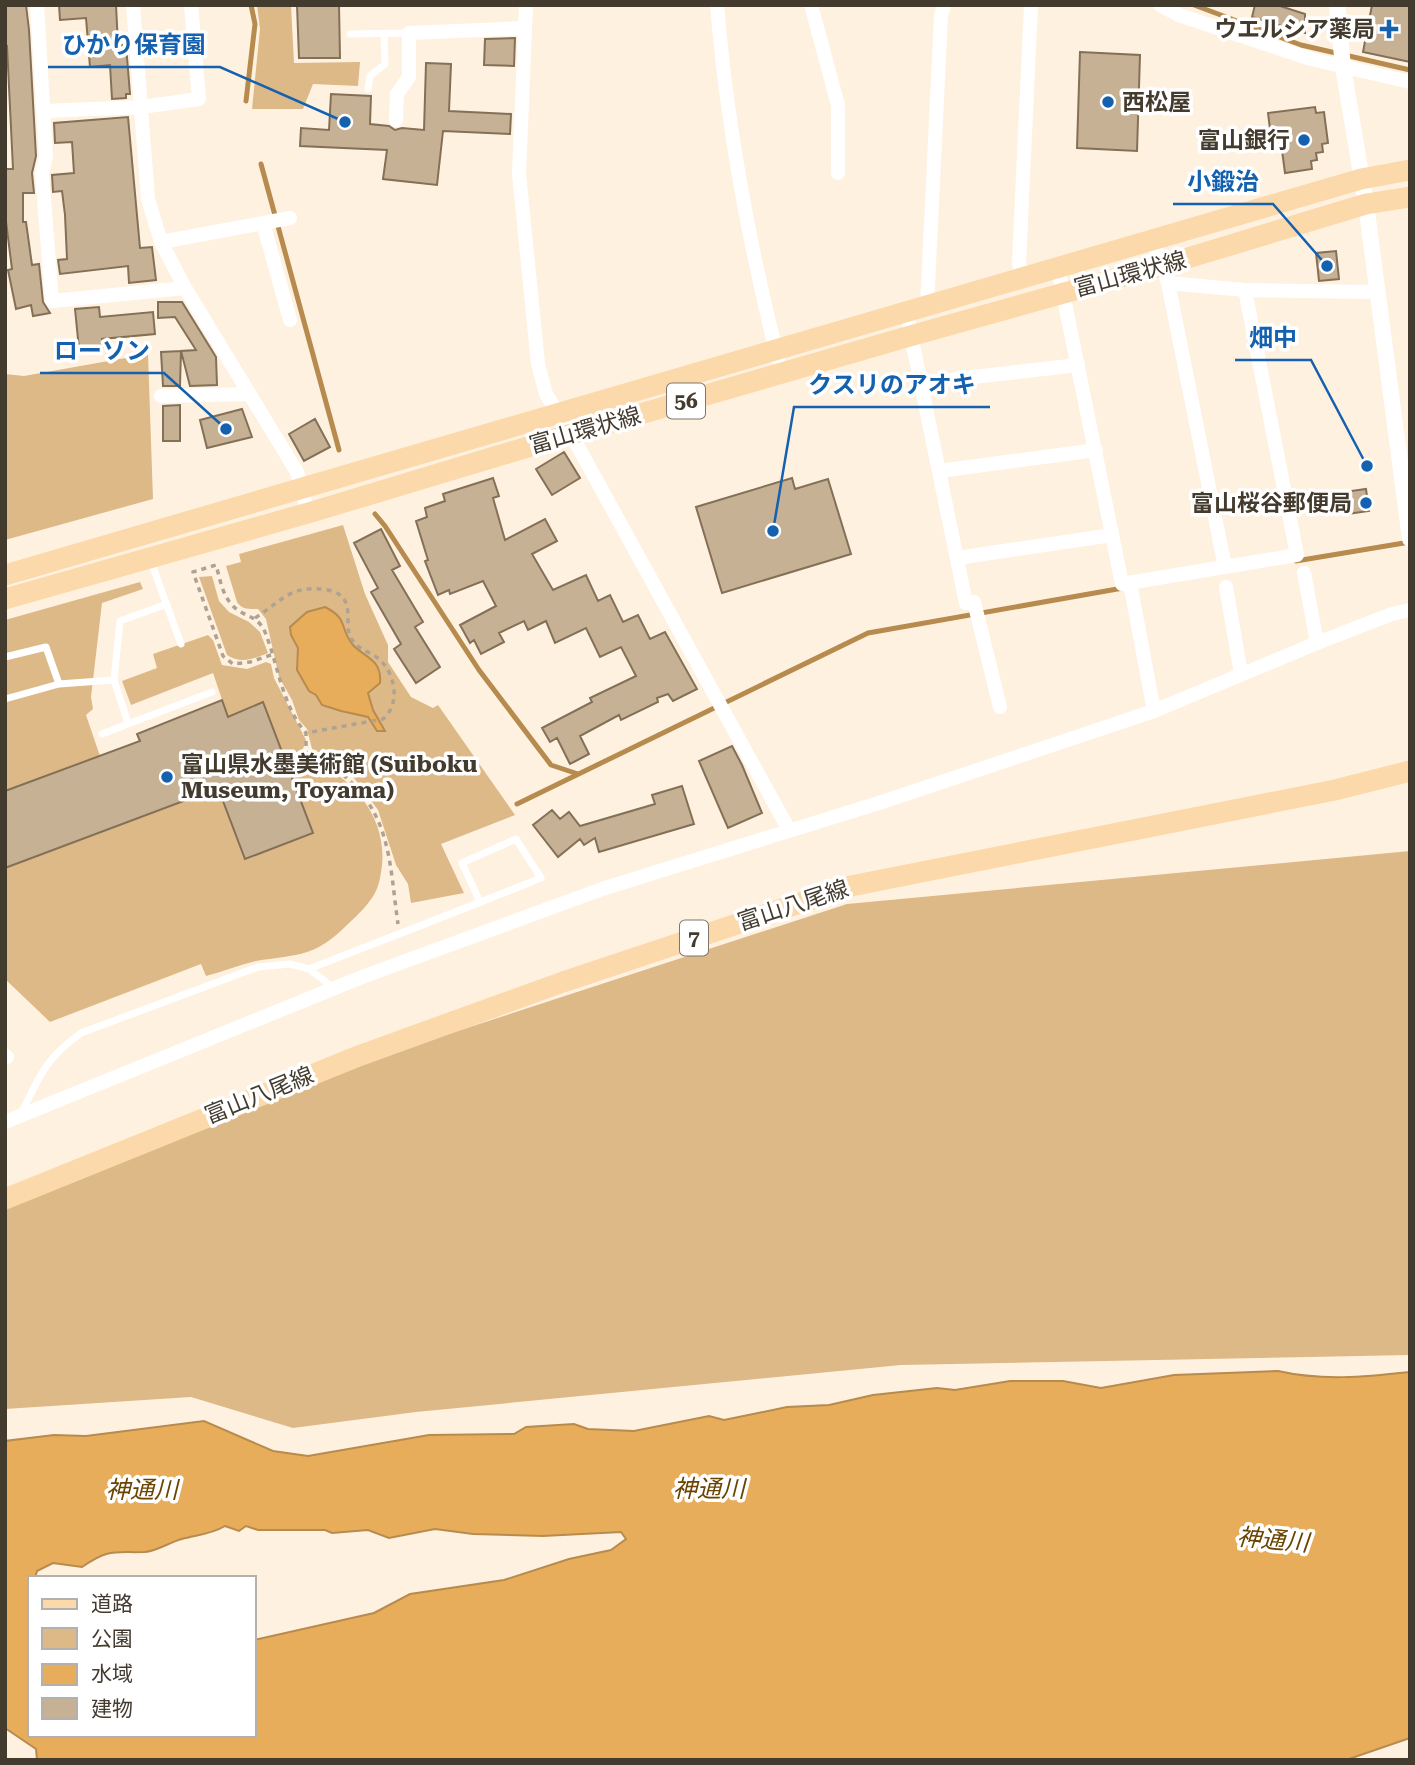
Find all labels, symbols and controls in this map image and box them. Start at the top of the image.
place label: ウエルシア薬局 [1214,16,1375,43]
marker: ウエルシア薬局 [1381,21,1397,37]
callout: ひかり保育園 [48,22,220,67]
text: ひかり保育園 [62,31,206,59]
place label: 西松屋 [1122,89,1191,116]
marker: 西松屋 [1100,94,1116,110]
place label: 富山銀行 [1198,127,1290,154]
marker: 富山銀行 [1296,132,1312,148]
callout: 小鍛治 [1173,159,1273,204]
text: 小鍛治 [1187,168,1259,196]
street label: 富山環状線 [1071,247,1189,302]
callout: 畑中 [1235,315,1311,360]
text: 畑中 [1249,324,1297,352]
callout: ローソン [40,328,164,373]
text: ローソン [54,337,150,365]
callout: クスリのアオキ [794,362,990,407]
text: クスリのアオキ [808,371,976,399]
road number: 56 [667,384,705,418]
street label: 富山環状線 [526,402,644,459]
place label: 富山桜谷郵便局 [1191,490,1352,517]
marker: 富山桜谷郵便局 [1358,495,1374,511]
place label: 富山県水墨美術館 (Suiboku Museum, Toyama) [181,751,477,804]
marker: 富山県水墨美術館 (Suiboku Museum, Toyama) [159,769,175,785]
street label: 富山八尾線 [734,875,852,936]
road number: 7 [680,920,708,956]
street label: 富山八尾線 [201,1061,318,1130]
water label: 神通川 [673,1475,748,1503]
water label: 神通川 [106,1476,181,1504]
water label: 神通川 [1236,1523,1313,1557]
legend [28,1576,256,1737]
text: 道路 [91,1592,133,1616]
text: 公園 [91,1627,133,1651]
text: 水域 [91,1662,133,1686]
text: 建物 [91,1697,133,1721]

